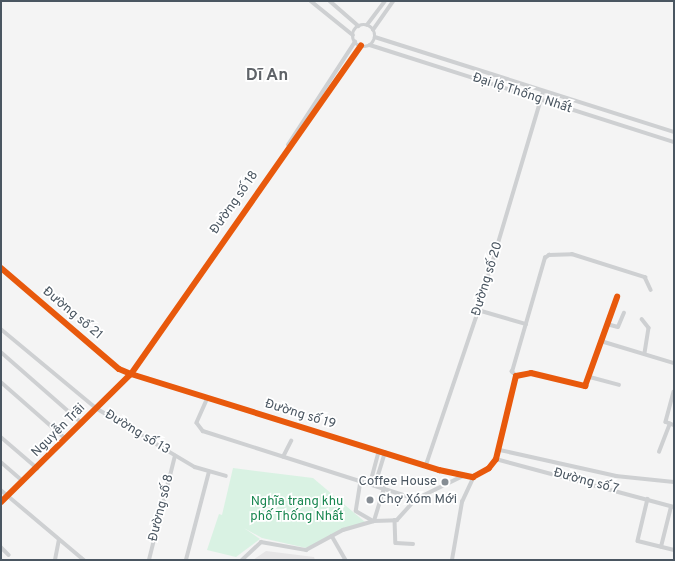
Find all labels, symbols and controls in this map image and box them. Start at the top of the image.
district label: Dĩ An [245,67,289,87]
street label: Đại lộ Thống Nhất [470,70,574,118]
street label: Đường số 18 [208,168,262,238]
street label: Đường số 20 [469,240,507,318]
street label: Đường số 21 [39,284,105,344]
street label: Đường số 19 [263,397,337,433]
street label: Nguyễn Trãi [29,401,89,461]
street label: Đường số 13 [102,407,172,459]
street label: Đường số 7 [551,466,621,498]
street label: Đường số 8 [146,473,178,543]
place label: Coffee House [359,474,437,490]
marker: Coffee House [440,477,450,487]
place label: Chợ Xóm Mới [378,492,457,508]
park label: Nghĩa trang khu phố Thống Nhất [250,495,344,526]
marker: Chợ Xóm Mới [365,495,375,505]

